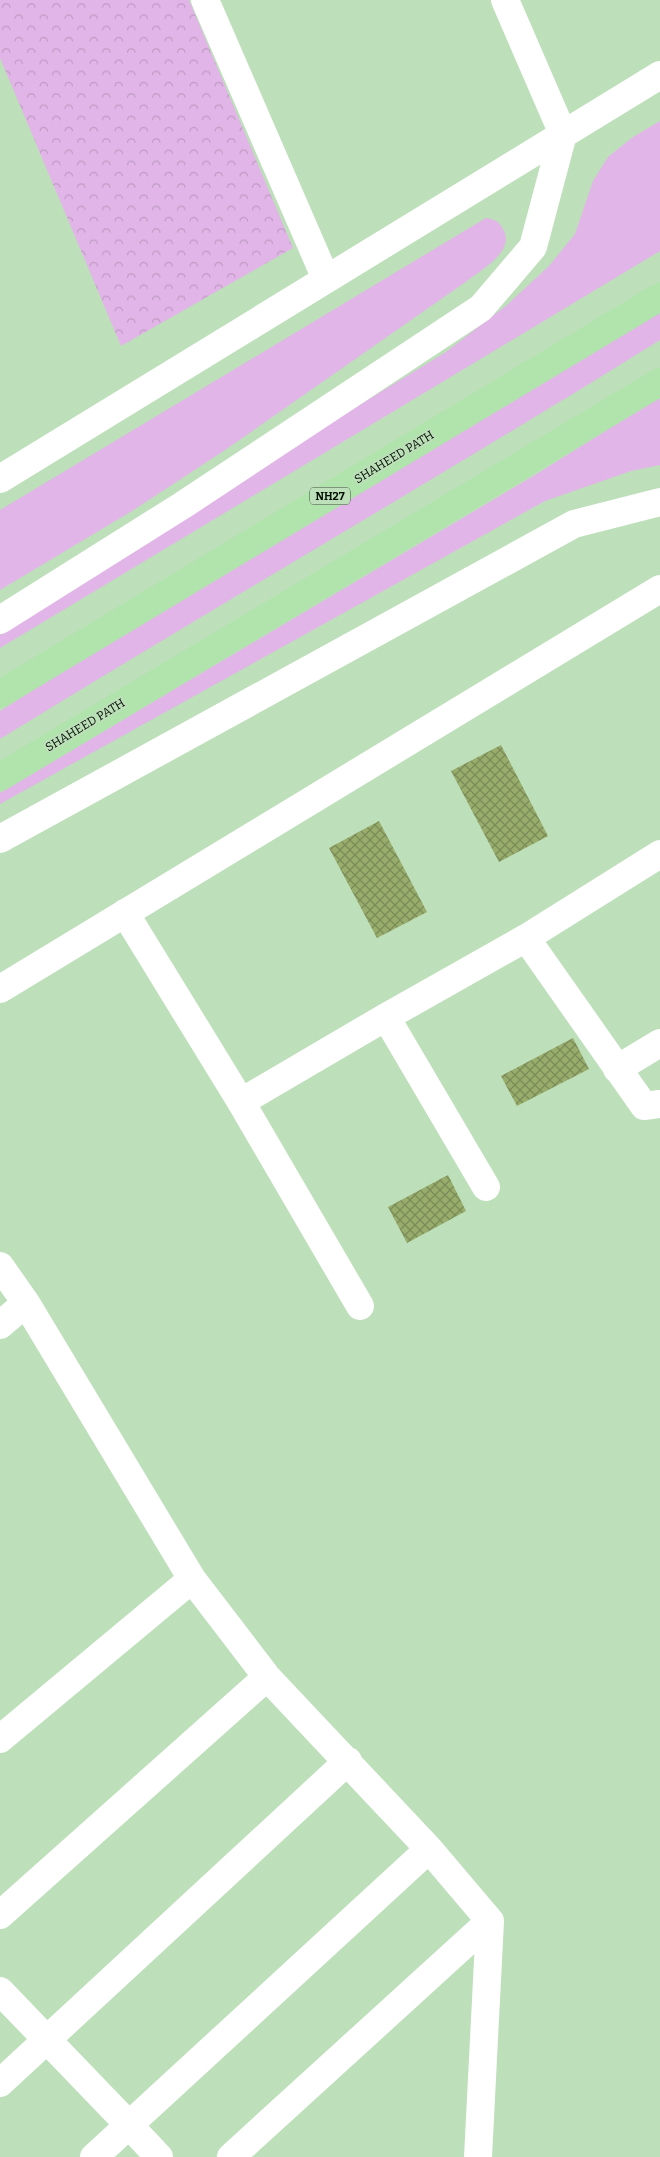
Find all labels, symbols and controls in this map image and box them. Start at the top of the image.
street label: SHAHEED PATH [352,428,436,486]
road number: NH27 [310,488,350,504]
street label: SHAHEED PATH [43,696,127,754]

